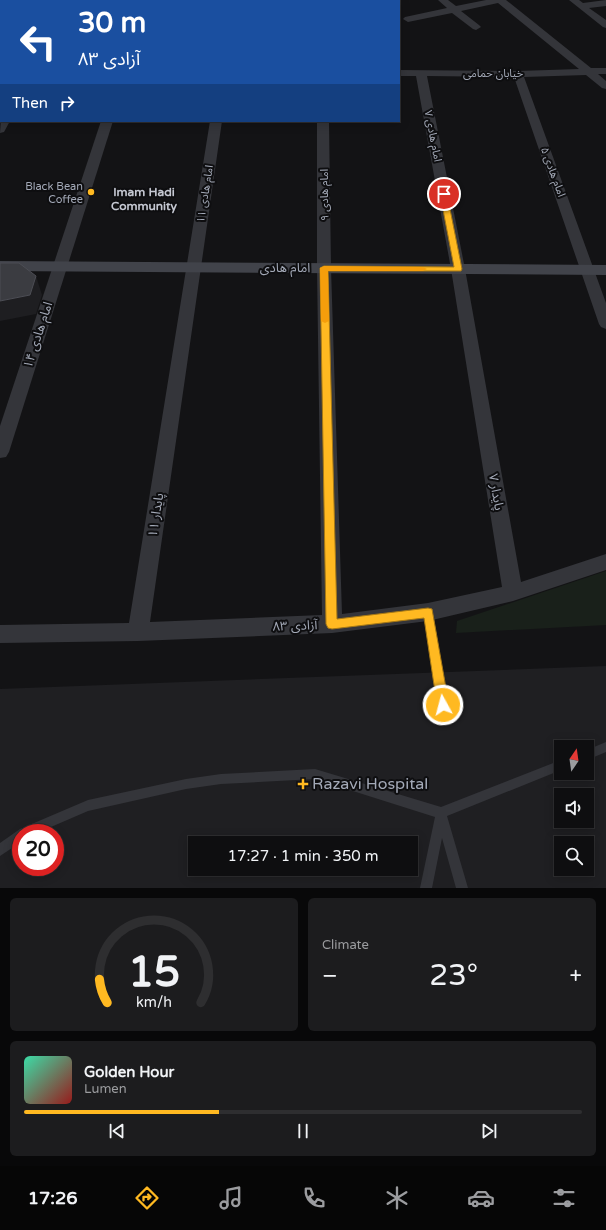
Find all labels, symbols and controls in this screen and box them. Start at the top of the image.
text: 30 m [78,6,146,40]
icon: left [12,16,64,68]
text: آزادی ۸۳ [78,48,140,70]
street label: خیابان حمامی [463,67,524,80]
icon: right [56,92,78,114]
text: Then [12,94,48,112]
street label: امام هادی ۷ [421,109,444,163]
street label: امام هادی ۵ [537,145,568,199]
street label: امام هادی ۱۱ [194,164,217,224]
street label: امام هادی ۹ [318,169,332,221]
pin [427,177,461,211]
place label: Black Bean Coffee [25,180,83,206]
icon: arrive [433,183,455,205]
district label: Imam Hadi Community [111,185,178,214]
marker: Black Bean Coffee [86,187,96,197]
street label: امام هادی [260,260,310,277]
street label: امام هادی ۱۴ [20,300,57,371]
street label: پایدار ۷ [484,472,507,512]
street label: پایدار ۱۱ [145,492,168,538]
street label: آزادی ۸۳ [272,617,319,635]
position arrow [422,684,464,726]
north arrow [554,740,594,780]
map controls [554,740,594,876]
place label: Razavi Hospital [312,774,428,794]
marker: Razavi Hospital [297,778,309,790]
button: sound [554,788,594,828]
speed limit sign: 20 [12,824,64,876]
button: search [554,836,594,876]
text: 17:27 · 1 min · 350 m [228,847,378,865]
text: Climate [322,937,369,953]
text: 15 [128,947,180,997]
text: 23° [429,957,478,994]
text: − [322,963,338,989]
text: + [570,963,582,989]
text: km/h [136,993,172,1010]
text: Golden Hour [84,1063,174,1081]
text: Lumen [84,1081,127,1097]
icon: previous [106,1120,128,1142]
icon: pause [292,1120,314,1142]
icon: next [478,1120,500,1142]
icon: directions [133,1184,161,1212]
icon: music [217,1184,245,1212]
icon: phone [300,1184,328,1212]
icon: climate [383,1184,411,1212]
icon: car [467,1184,495,1212]
icon: filters [550,1184,578,1212]
text: 17:26 [28,1187,78,1209]

